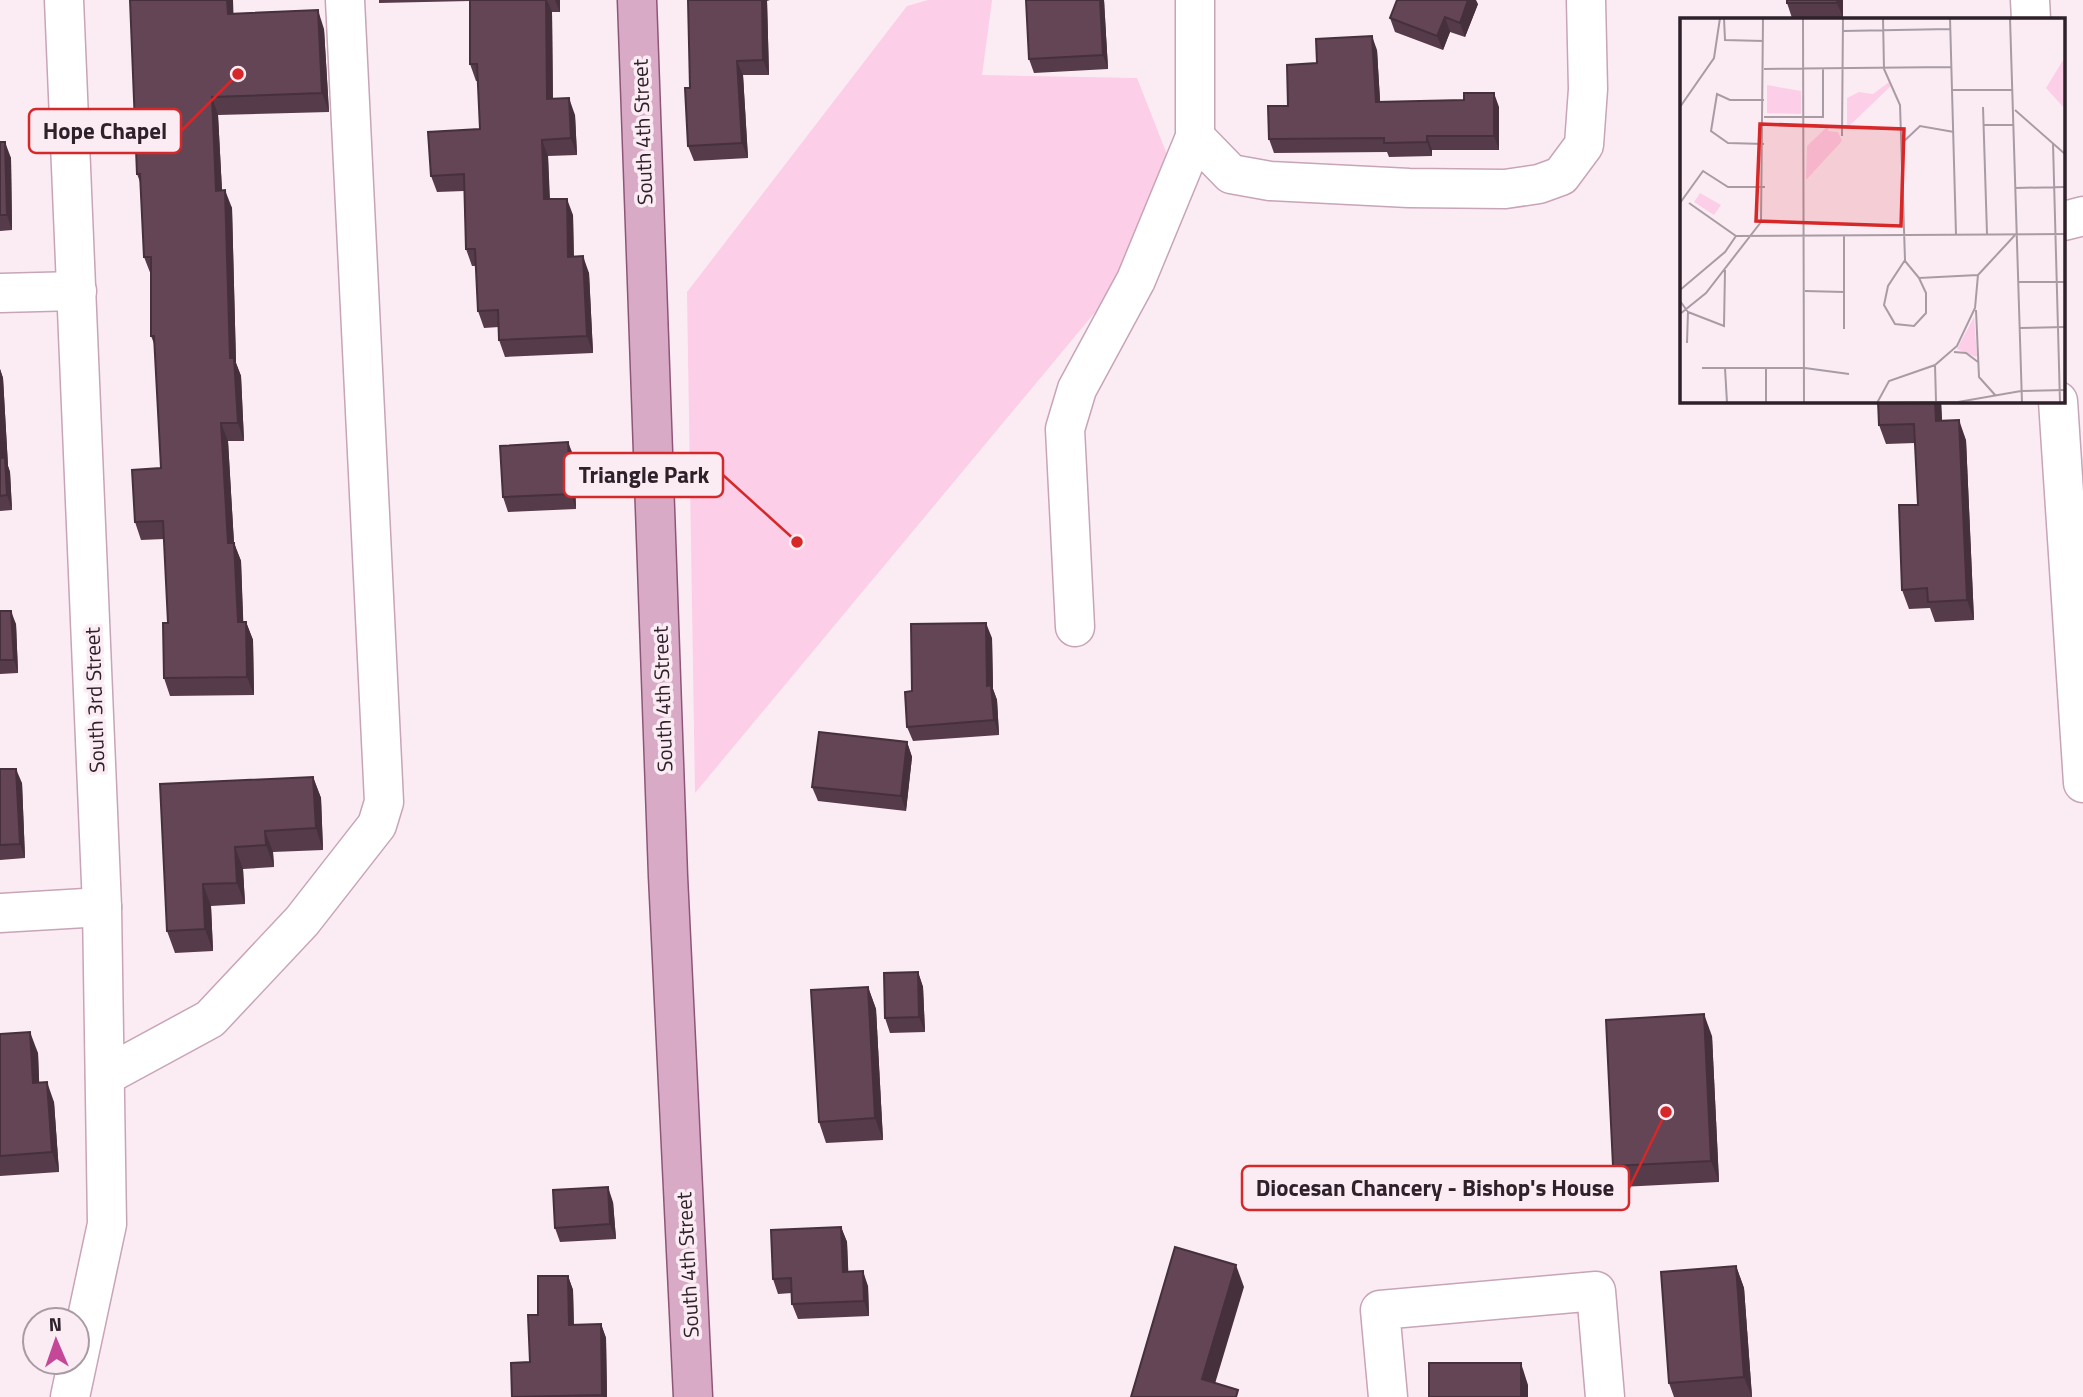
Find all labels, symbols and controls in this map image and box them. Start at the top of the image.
inset map [1680,18,2066,402]
street label: South 4th Street [623,58,661,206]
callout: Hope Chapel [29,109,181,153]
text: Hope Chapel [43,113,167,148]
callout: Triangle Park [564,453,723,497]
text: Triangle Park [579,457,710,492]
street label: South 4th Street [643,625,681,773]
street label: South 3rd Street [75,626,113,773]
callout: Diocesan Chancery - Bishop's House [1242,1166,1629,1210]
text: Diocesan Chancery - Bishop's House [1256,1170,1614,1205]
street label: South 4th Street [667,1191,707,1339]
north arrow [21,1306,91,1376]
text: N [48,1309,62,1338]

